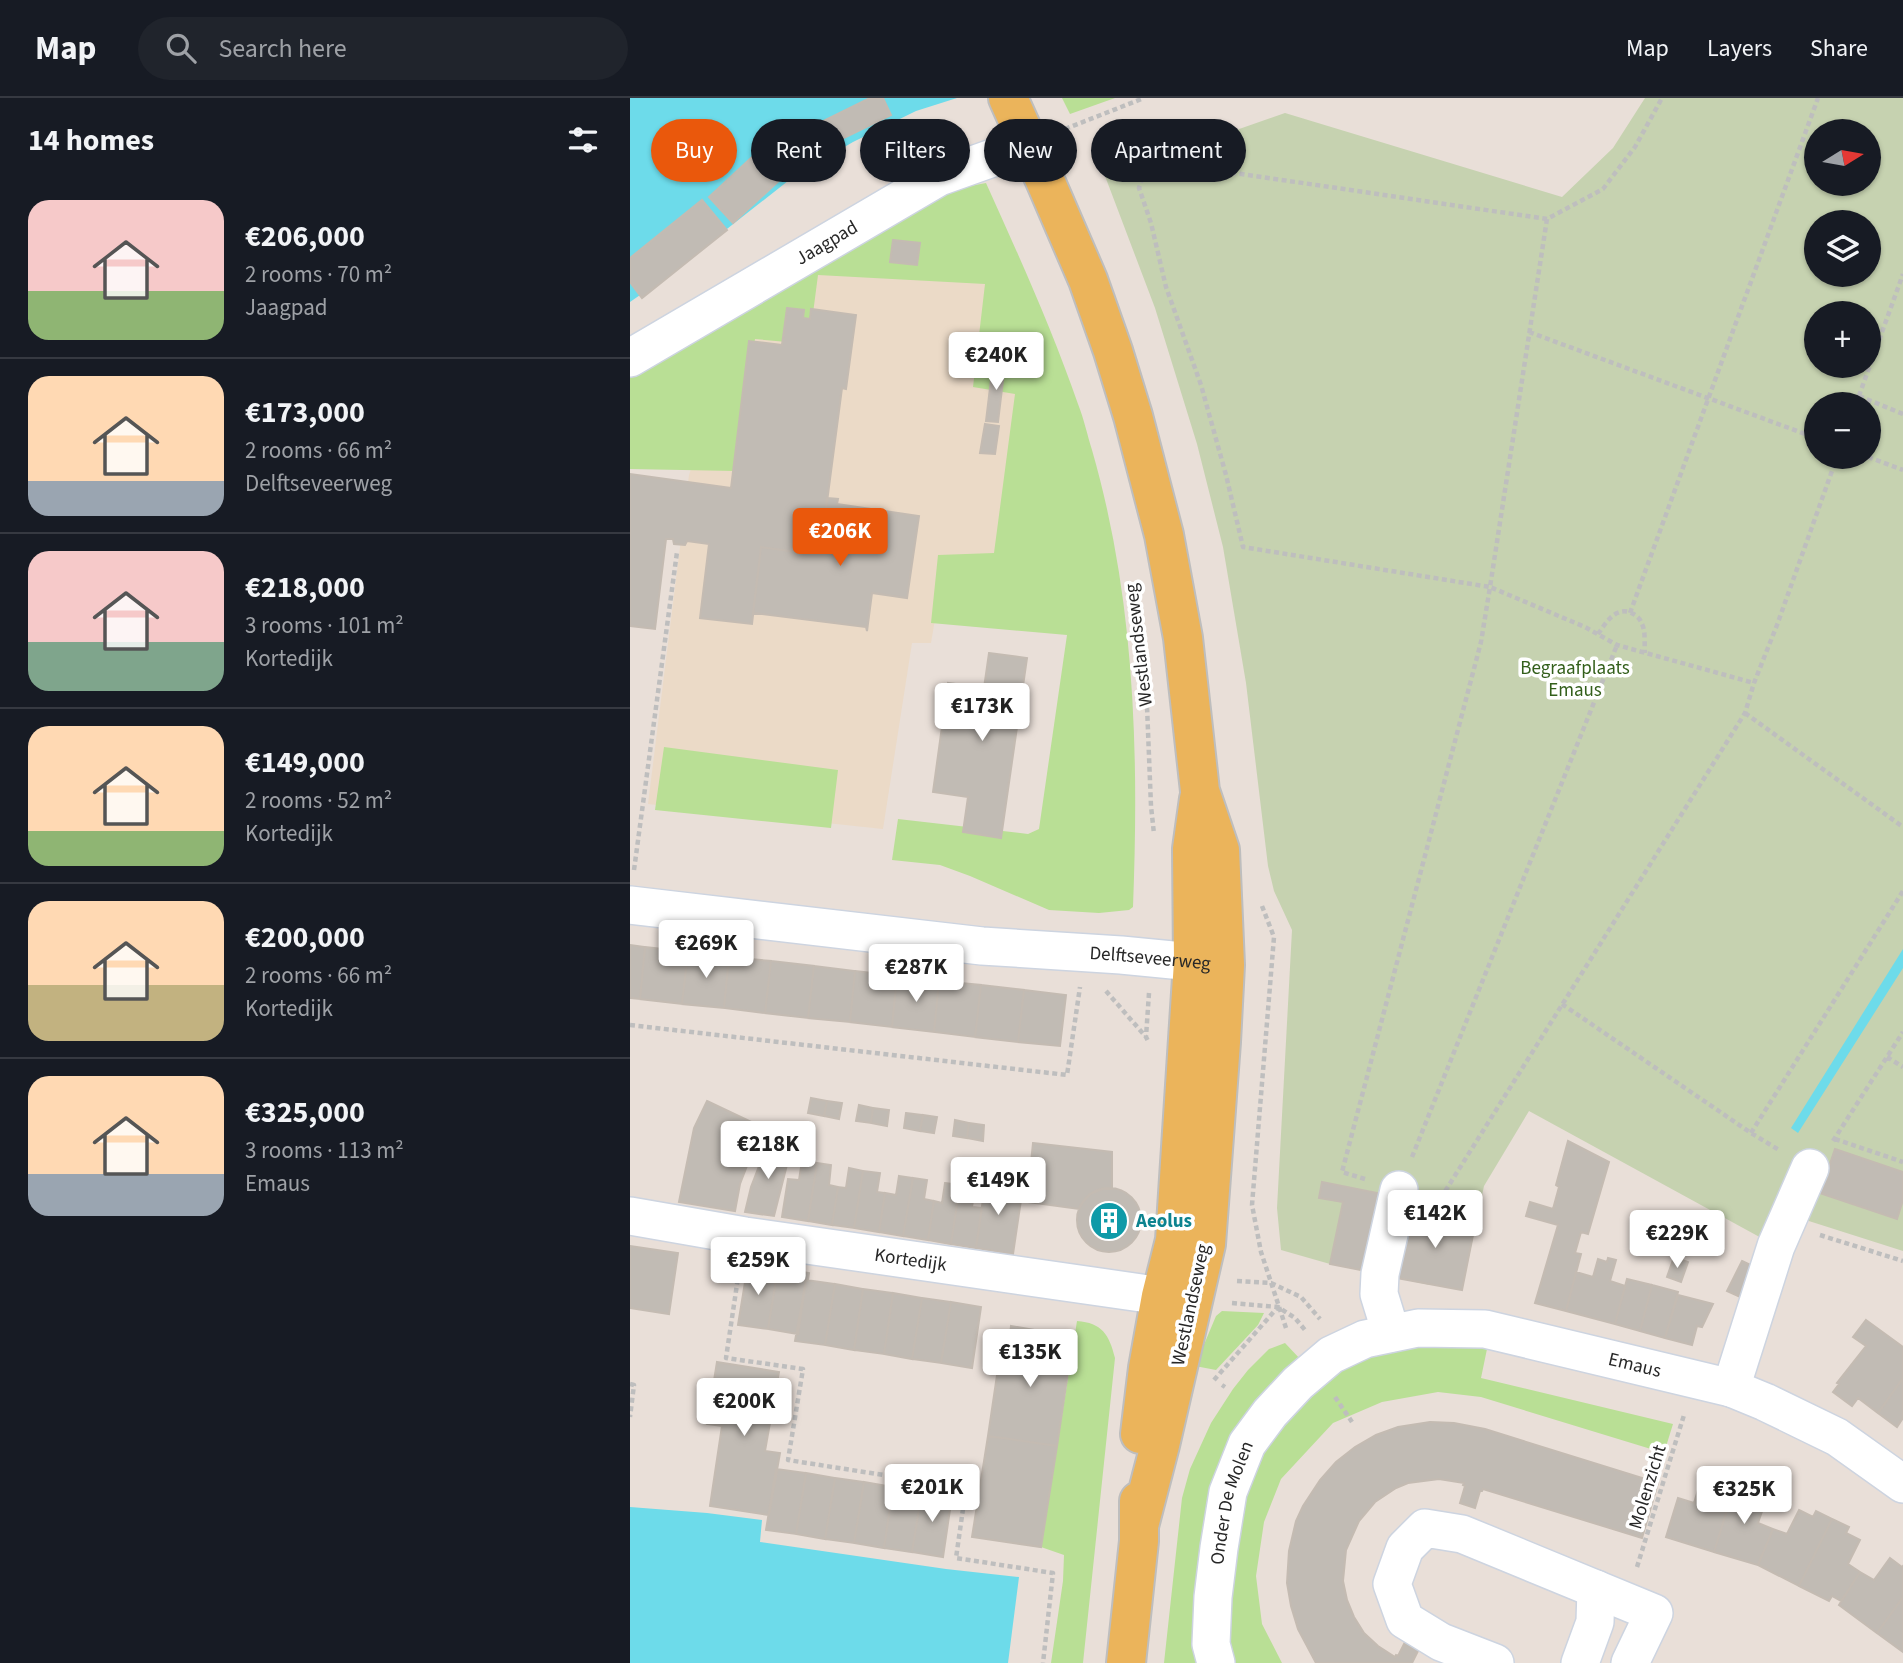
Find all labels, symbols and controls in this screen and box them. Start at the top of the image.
search box [138,17,628,80]
text: Map [35,25,96,72]
icon: search [162,29,200,67]
text: Search here [218,30,347,67]
text: Map [1626,31,1669,66]
text: Layers [1707,31,1772,66]
text: Share [1810,31,1868,66]
text: 14 homes [28,119,154,162]
chip: Buy [651,119,737,182]
chip: Rent [751,119,846,182]
chip: Filters [860,119,970,182]
chip: New [984,119,1077,182]
chip: Apartment [1091,119,1246,182]
north arrow [1804,119,1881,196]
map controls [1804,119,1881,469]
icon: filters [564,121,602,159]
button: layers [1804,210,1881,287]
street label: Jaagpad [790,214,863,272]
text: €206,000 [245,215,365,258]
icon: home [84,228,168,312]
text: 2 rooms · 70 m² [245,258,392,291]
text: Jaagpad [245,291,328,324]
button: + [1804,301,1881,378]
pin: €240K [947,332,1045,392]
text: €240K [965,338,1027,371]
text: €173,000 [245,391,365,434]
button: − [1804,392,1881,469]
icon: home [84,404,168,488]
text: 2 rooms · 66 m² [245,434,392,467]
text: Delftseveerweg [245,467,392,500]
pin: €206K [791,508,889,568]
text: €206K [809,514,871,547]
text: €218,000 [245,566,365,609]
icon: home [84,579,168,663]
street label: Westlandseweg [1118,582,1160,708]
text: 3 rooms · 101 m² [245,609,404,642]
text: Kortedijk [245,642,333,675]
park label: Begraafplaats Emaus [1520,655,1630,704]
pin: €173K [933,684,1031,743]
text: €173K [951,689,1013,722]
text: €149,000 [245,741,365,784]
icon: home [84,754,168,838]
text: 2 rooms · 52 m² [245,784,392,817]
text: Kortedijk [245,817,333,850]
text: €200,000 [245,916,365,959]
pin: €269K [657,920,755,980]
text: €269K [675,926,737,959]
icon: home [84,929,168,1013]
street label: Delftseveerweg [1089,939,1212,977]
pin: €287K [867,944,965,1004]
text: €287K [885,950,947,983]
text: 2 rooms · 66 m² [245,959,392,992]
text: Kortedijk [245,992,333,1025]
text: €325,000 [245,1091,365,1134]
icon: home [84,1104,168,1188]
pin: €218K [719,1122,817,1181]
text: €218K [737,1127,799,1160]
text: 3 rooms · 113 m² [245,1134,404,1167]
pin: €149K [949,1158,1047,1217]
text: €149K [967,1163,1029,1196]
text: Emaus [245,1167,310,1200]
pin: €142K [1386,1190,1484,1250]
text: €142K [1404,1196,1466,1229]
building icon: Aeolus [1088,1200,1130,1242]
place label: Aeolus [1135,1208,1192,1235]
pin: €229K [1628,1210,1726,1270]
text: €229K [1646,1216,1708,1249]
pin: €259K [709,1238,807,1297]
street label: Kortedijk [873,1241,949,1278]
street label: Westlandseweg [1165,1241,1217,1368]
text: €259K [727,1243,789,1276]
pin: €135K [981,1330,1079,1389]
text: €135K [999,1335,1061,1368]
street label: Emaus [1605,1346,1664,1384]
pin: €200K [695,1378,793,1438]
text: €200K [713,1384,775,1417]
street label: Onder De Molen [1204,1437,1260,1566]
street label: Molenzicht [1622,1441,1674,1533]
pin: €201K [883,1464,981,1524]
pin: €325K [1695,1466,1793,1526]
text: €201K [901,1470,963,1503]
text: €325K [1713,1472,1775,1505]

